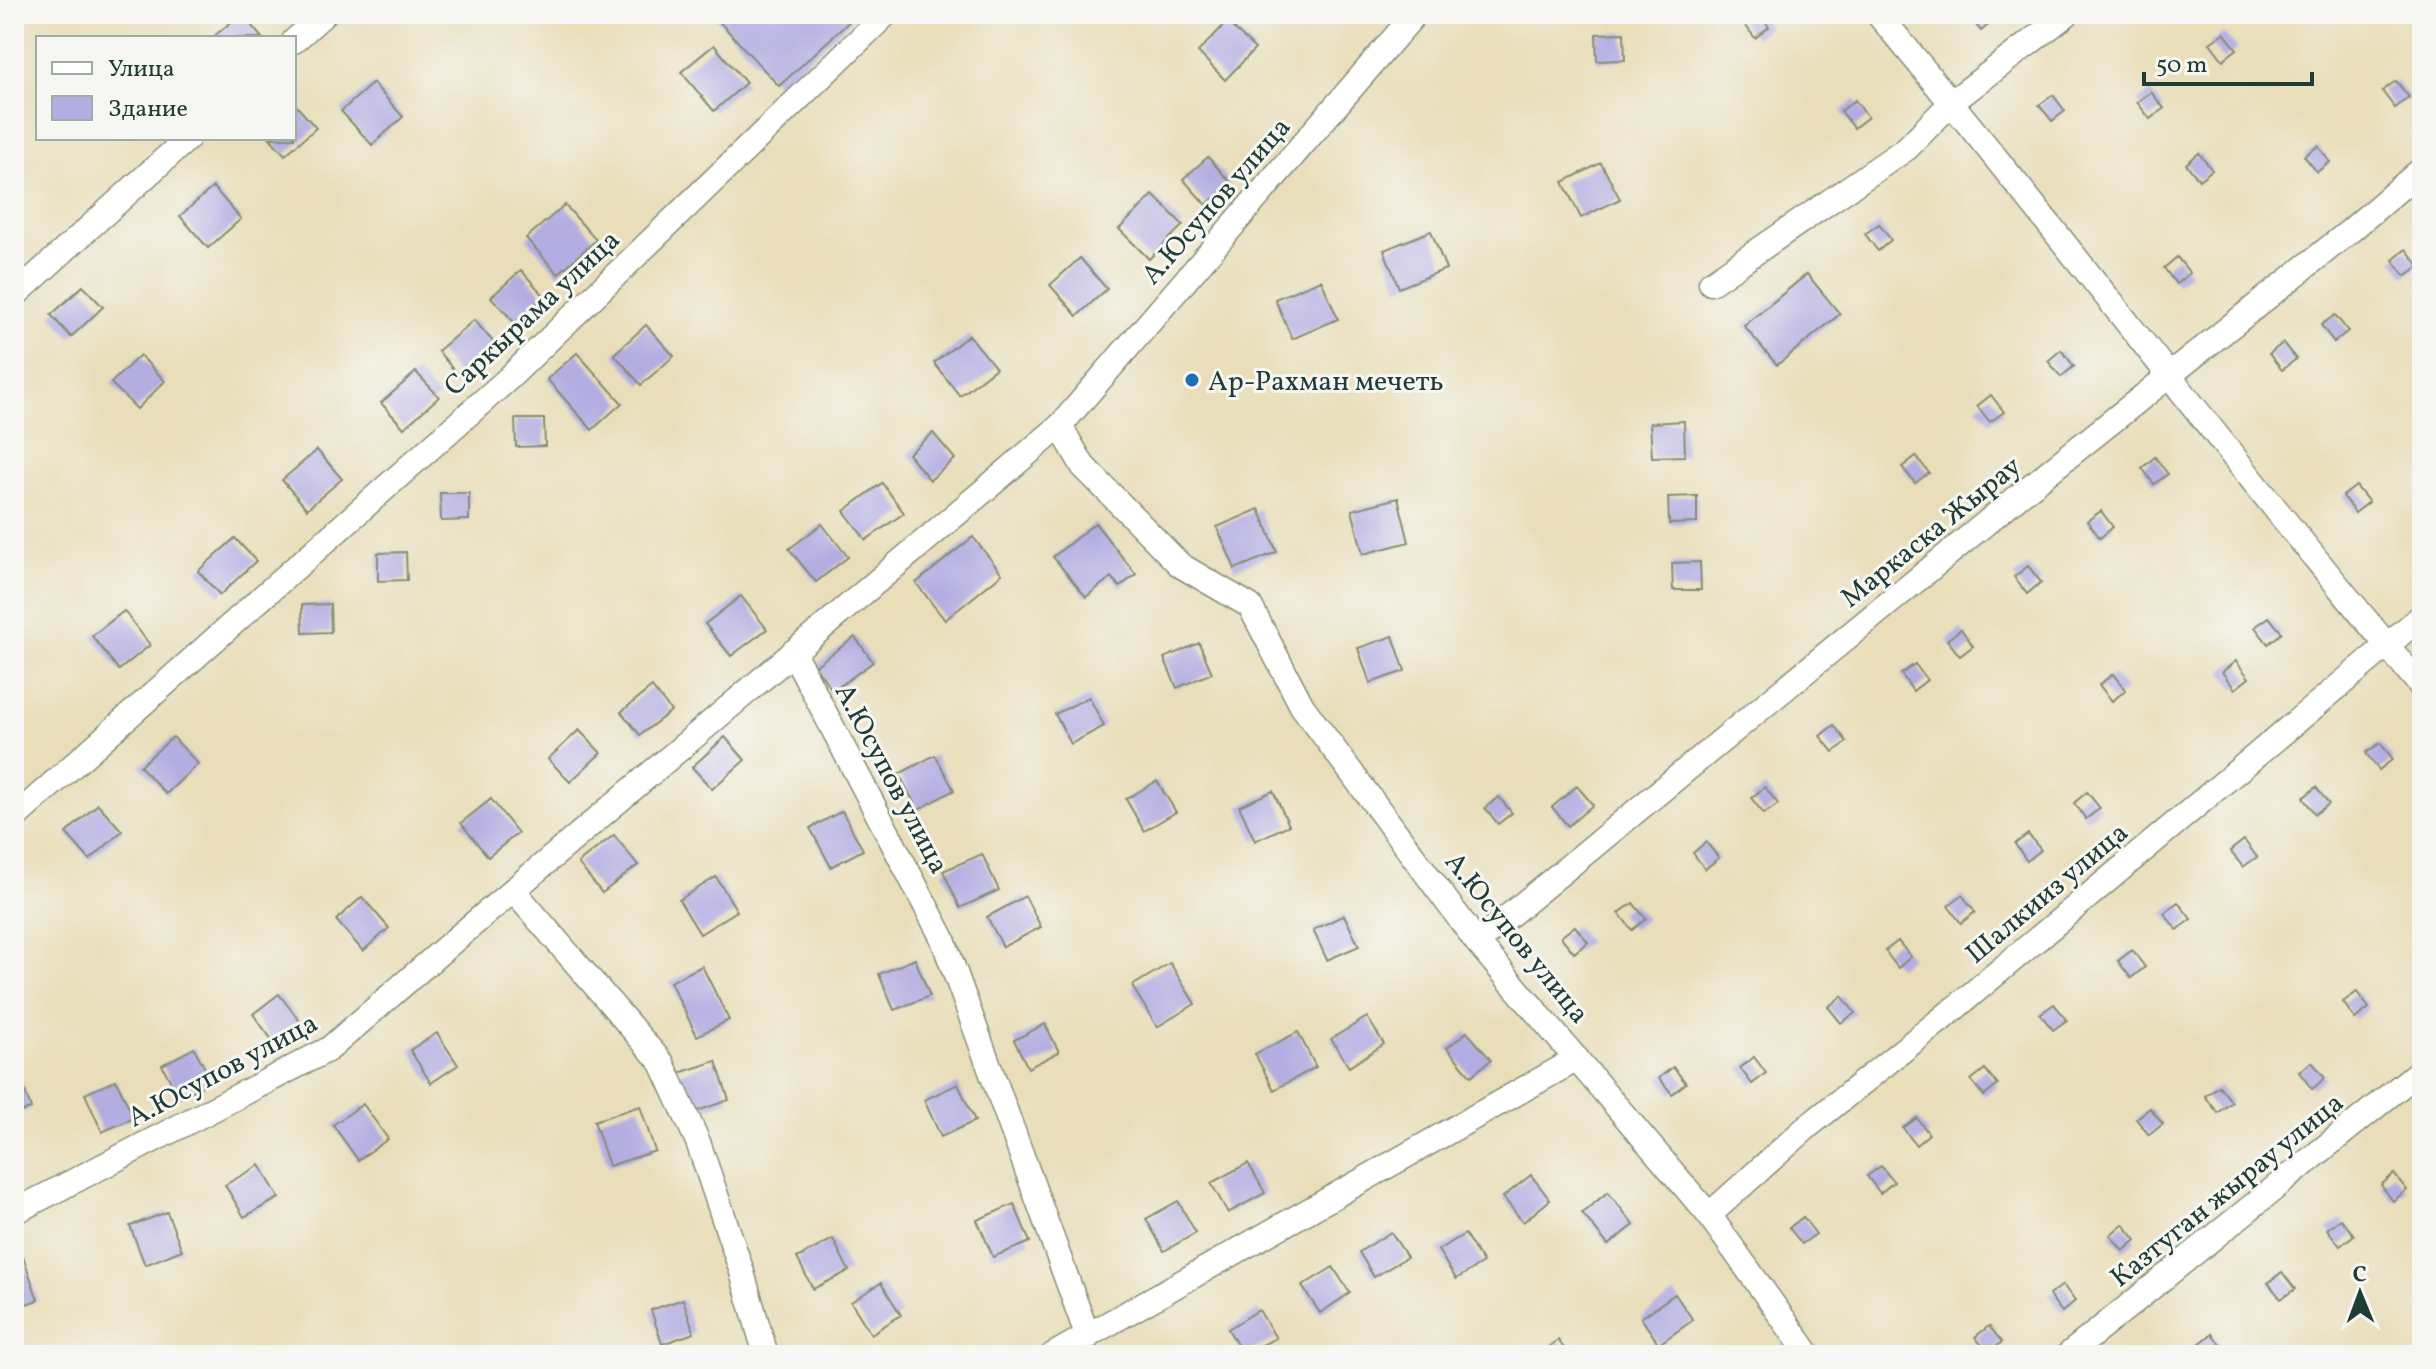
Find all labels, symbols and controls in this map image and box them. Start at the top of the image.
legend [36,36,296,140]
scale bar [2144,36,2312,86]
text: 50 m [2156,49,2208,83]
text: Улица [108,53,175,87]
text: Здание [108,93,188,127]
street label: А.Юсупов улица [1133,109,1301,294]
street label: Саркырама улица [436,222,629,406]
place label: Ар-Рахман мечеть [1208,363,1444,402]
marker: Ар-Рахман мечеть [1183,371,1201,389]
street label: Маркаска Жырау [1833,448,2030,618]
street label: А.Юсупов улица [824,677,957,881]
street label: Шалкииз улица [1958,814,2137,974]
street label: А.Юсупов улица [1435,845,1597,1033]
street label: А.Юсупов улица [121,1005,325,1138]
street label: Казтуган жырау улица [2103,1084,2353,1297]
north arrow [2320,1253,2400,1333]
text: С [2352,1260,2367,1291]

